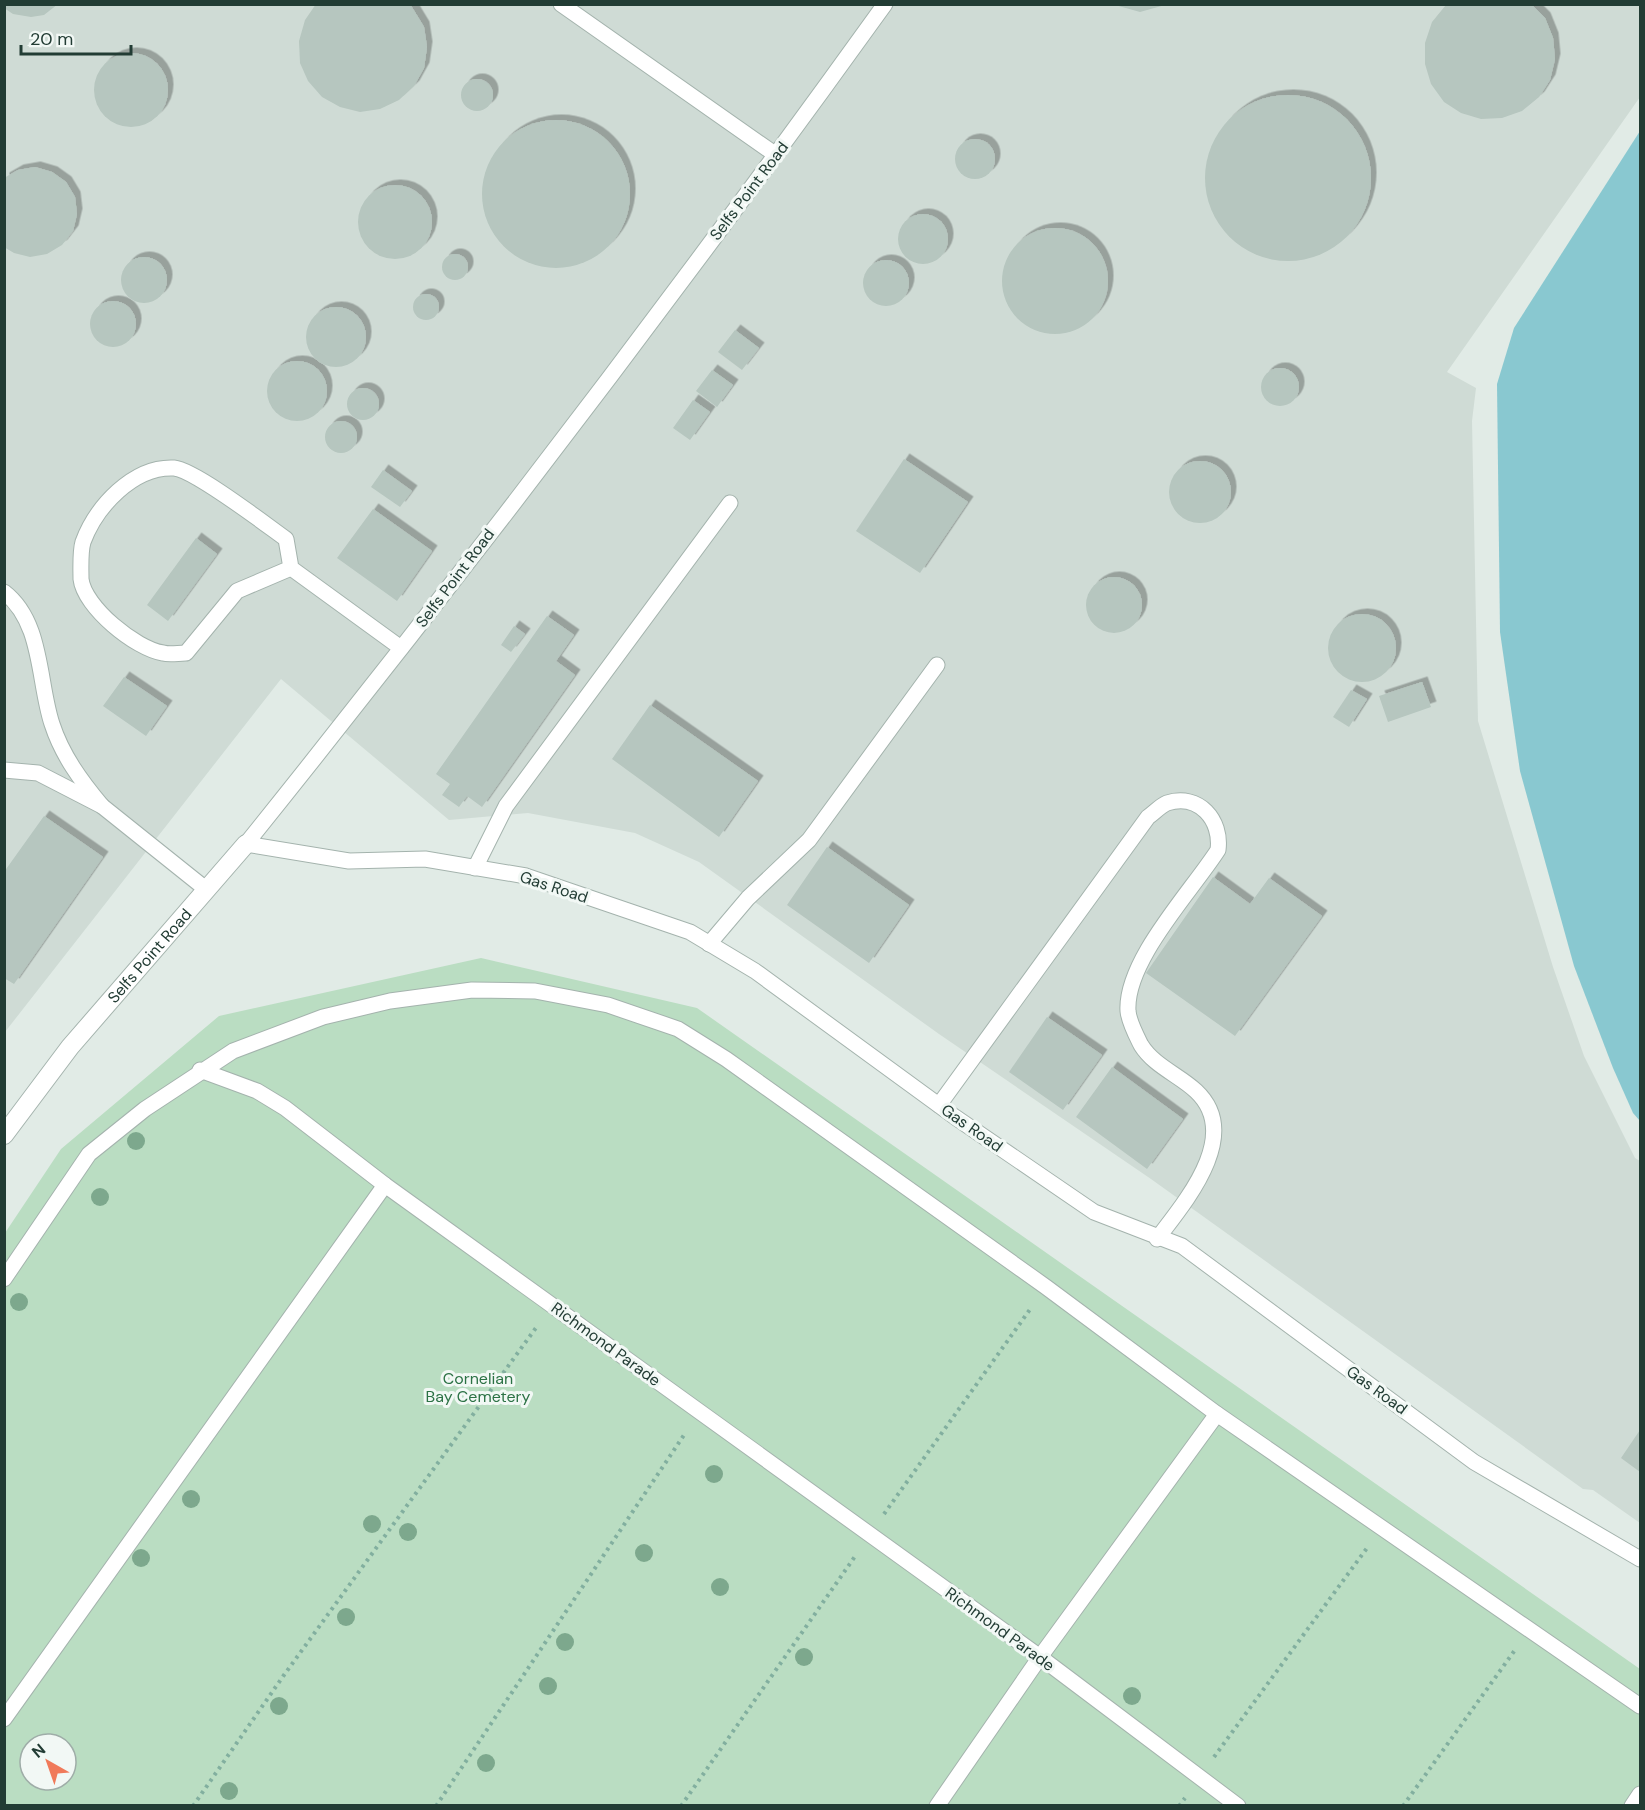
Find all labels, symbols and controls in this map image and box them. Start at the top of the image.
scale bar [21,18,130,56]
text: 20 m [30,27,73,51]
street label: Selfs Point Road [705,137,793,245]
street label: Selfs Point Road [411,524,499,632]
street label: Gas Road [517,866,591,908]
street label: Selfs Point Road [102,904,196,1007]
street label: Gas Road [937,1099,1007,1157]
street label: Richmond Parade [547,1297,665,1391]
street label: Gas Road [1342,1361,1412,1419]
park label: Cornelian Bay Cemetery [426,1368,531,1407]
street label: Richmond Parade [941,1582,1059,1676]
north arrow [18,1732,78,1792]
text: N [27,1739,50,1763]

